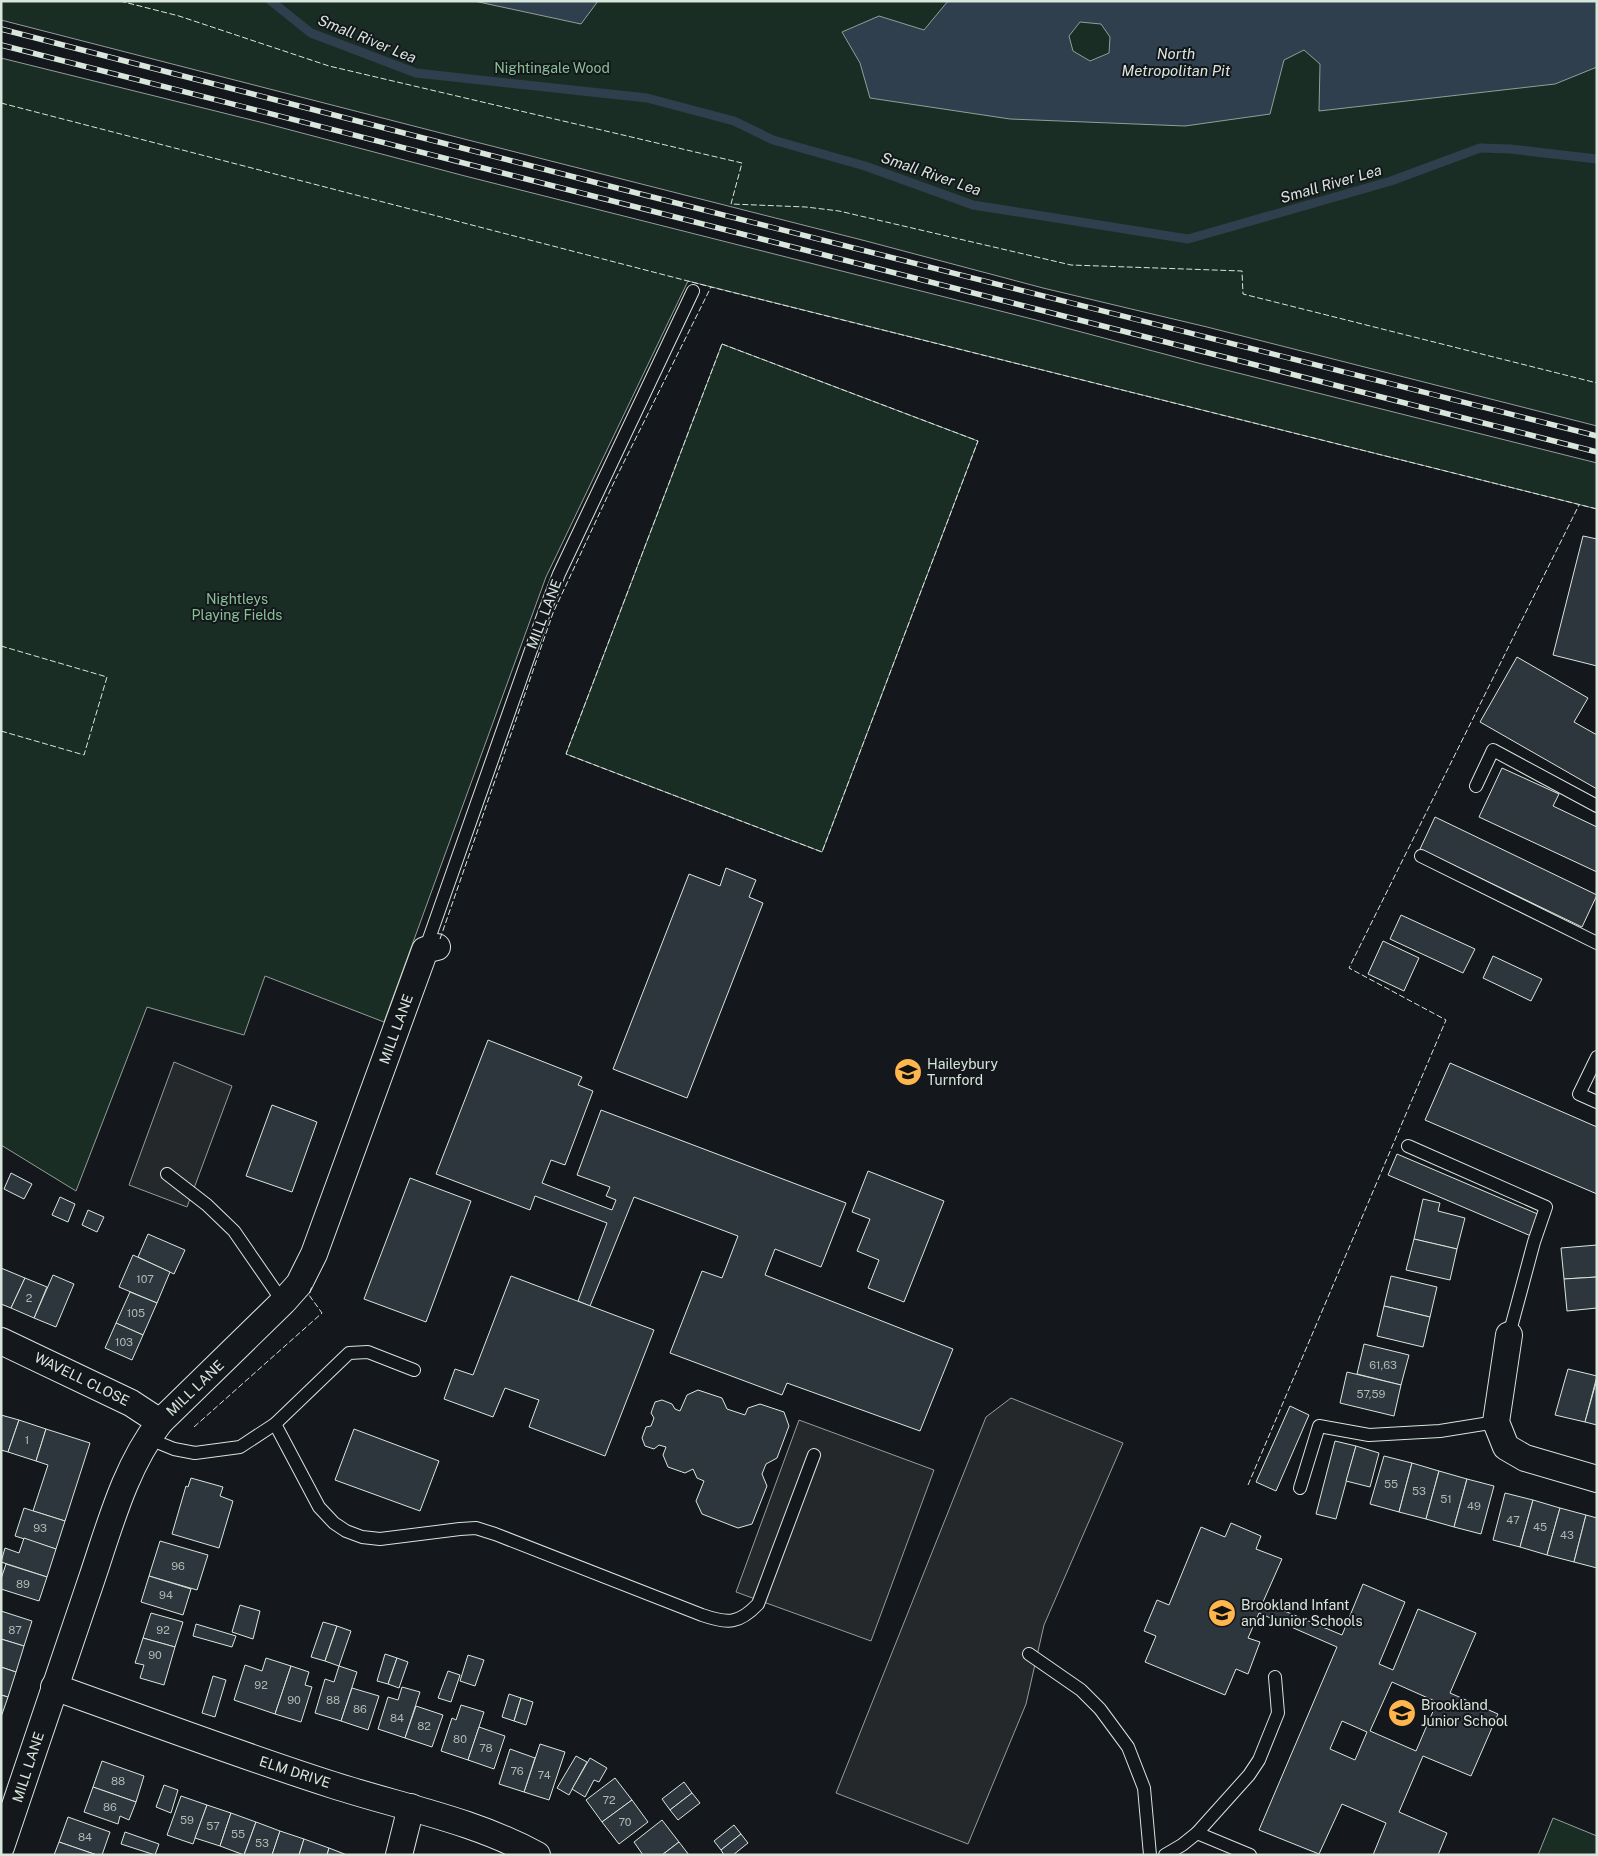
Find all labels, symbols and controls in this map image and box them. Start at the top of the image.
water label: Small River Lea [316,11,419,66]
water label: North Metropolitan Pit [1122,45,1231,79]
park label: Nightingale Wood [494,60,610,76]
water label: Small River Lea [879,148,983,199]
water label: Small River Lea [1278,161,1383,206]
street label: MILL LANE [523,577,565,651]
park label: Nightleys Playing Fields [192,591,282,623]
street label: MILL LANE [376,992,416,1066]
place label: Haileybury Turnford [927,1056,998,1088]
school or university icon: Haileybury Turnford [893,1057,923,1087]
house number: 107 [136,1273,154,1285]
house number: 2 [26,1292,33,1304]
house number: 105 [127,1307,145,1319]
house number: 103 [115,1336,133,1348]
street label: WAVELL CLOSE [32,1349,132,1409]
street label: MILL LANE [163,1357,227,1419]
house number: 61,63 [1369,1359,1397,1371]
house number: 57,59 [1357,1388,1386,1400]
house number: 1 [25,1434,29,1446]
house number: 55 [1384,1478,1398,1490]
house number: 53 [1412,1485,1426,1497]
house number: 51 [1440,1493,1452,1505]
house number: 49 [1467,1500,1481,1512]
house number: 47 [1506,1514,1520,1526]
house number: 45 [1533,1521,1547,1533]
house number: 93 [33,1522,47,1534]
house number: 43 [1560,1529,1574,1541]
house number: 96 [171,1560,185,1572]
house number: 89 [16,1578,30,1590]
house number: 94 [159,1589,173,1601]
place label: Brookland Infant and Junior Schools [1241,1597,1363,1629]
school or university icon: Brookland Infant and Junior Schools [1207,1598,1237,1628]
house number: 87 [8,1624,22,1636]
house number: 92 [156,1624,170,1636]
house number: 90 [148,1649,162,1661]
house number: 92 [254,1679,268,1691]
house number: 90 [287,1694,301,1706]
house number: 88 [326,1694,340,1706]
place label: Brookland Junior School [1421,1697,1508,1729]
school or university icon: Brookland Junior School [1387,1698,1417,1728]
house number: 86 [353,1703,367,1715]
house number: 84 [390,1712,404,1724]
house number: 82 [417,1720,431,1732]
street label: MILL LANE [9,1730,47,1804]
house number: 80 [453,1733,467,1745]
house number: 78 [479,1742,493,1754]
street label: ELM DRIVE [257,1753,333,1791]
house number: 76 [510,1765,524,1777]
house number: 74 [537,1769,551,1781]
house number: 88 [111,1775,125,1787]
house number: 72 [602,1794,616,1806]
house number: 86 [103,1801,117,1813]
house number: 59 [180,1814,194,1826]
house number: 70 [618,1816,632,1828]
house number: 57 [206,1820,220,1832]
house number: 55 [231,1828,245,1840]
house number: 84 [78,1831,92,1843]
house number: 53 [255,1837,269,1849]

